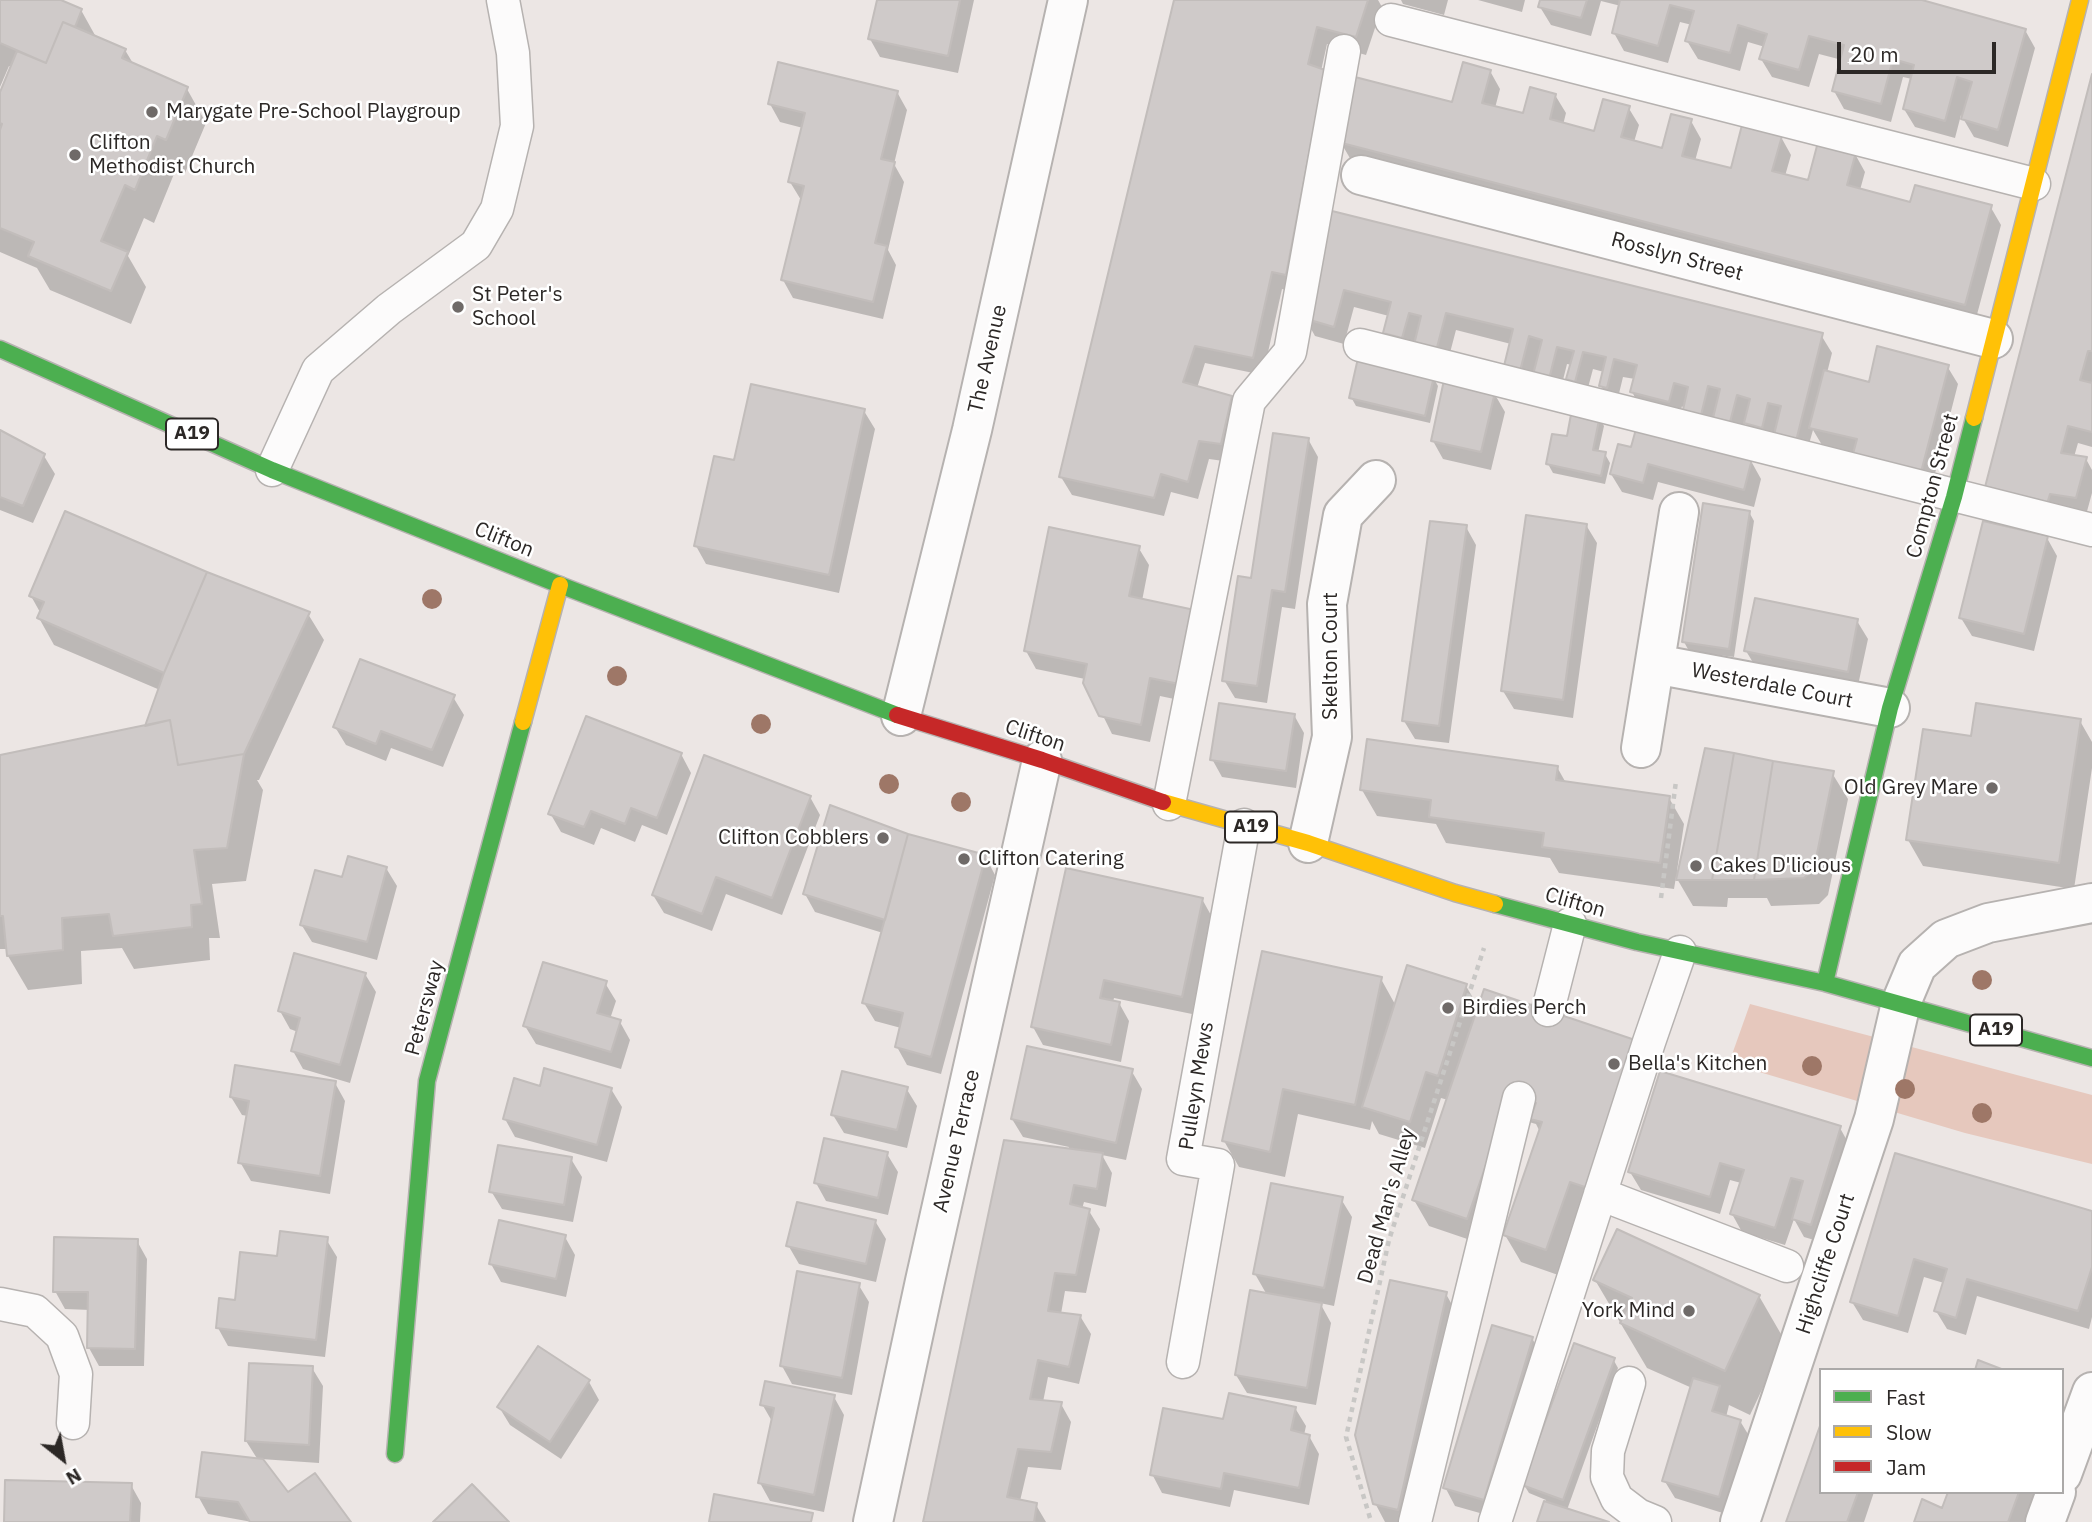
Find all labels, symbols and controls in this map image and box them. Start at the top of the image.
scale bar [1840,28,1999,72]
text: 20 m [1850,40,1899,68]
place label: Marygate Pre-School Playgroup [166,99,461,125]
marker: Marygate Pre-School Playgroup [144,104,160,120]
place label: Clifton Methodist Church [89,130,255,180]
marker: Clifton Methodist Church [67,147,83,163]
street label: Rosslyn Street [1608,227,1746,287]
place label: St Peter's School [472,282,563,332]
marker: St Peter's School [450,299,466,315]
street label: The Avenue [963,302,1013,416]
street label: Compton Street [1902,411,1964,561]
road number: A19 [166,418,218,449]
street label: Clifton [471,517,537,563]
street label: Skelton Court [1318,592,1344,720]
street label: Westerdale Court [1689,658,1855,714]
street label: Clifton [1002,714,1068,758]
place label: Old Grey Mare [1844,775,1978,801]
marker: Old Grey Mare [1984,780,2000,796]
road number: A19 [1225,812,1277,842]
place label: Clifton Cobblers [718,825,869,851]
marker: Clifton Cobblers [875,830,891,846]
place label: Clifton Catering [978,846,1124,872]
marker: Clifton Catering [956,851,972,867]
place label: Cakes D'licious [1710,853,1851,879]
marker: Cakes D'licious [1688,858,1704,874]
street label: Clifton [1542,882,1608,924]
street label: Petersway [400,957,450,1059]
place label: Birdies Perch [1462,995,1587,1021]
marker: Birdies Perch [1440,1000,1456,1016]
road number: A19 [1970,1014,2022,1046]
street label: Pulleyn Mews [1174,1020,1220,1152]
place label: Bella's Kitchen [1628,1051,1768,1077]
marker: Bella's Kitchen [1606,1056,1622,1072]
street label: Avenue Terrace [928,1067,986,1215]
street label: Dead Man's Alley [1353,1125,1421,1287]
street label: Highcliffe Court [1791,1190,1861,1338]
place label: York Mind [1582,1298,1675,1324]
marker: York Mind [1681,1303,1697,1319]
legend [1819,1368,2064,1494]
text: Fast [1886,1383,1926,1411]
text: Slow [1886,1418,1932,1446]
north arrow [28,1424,98,1494]
text: Jam [1886,1453,1926,1481]
text: N [62,1463,86,1491]

